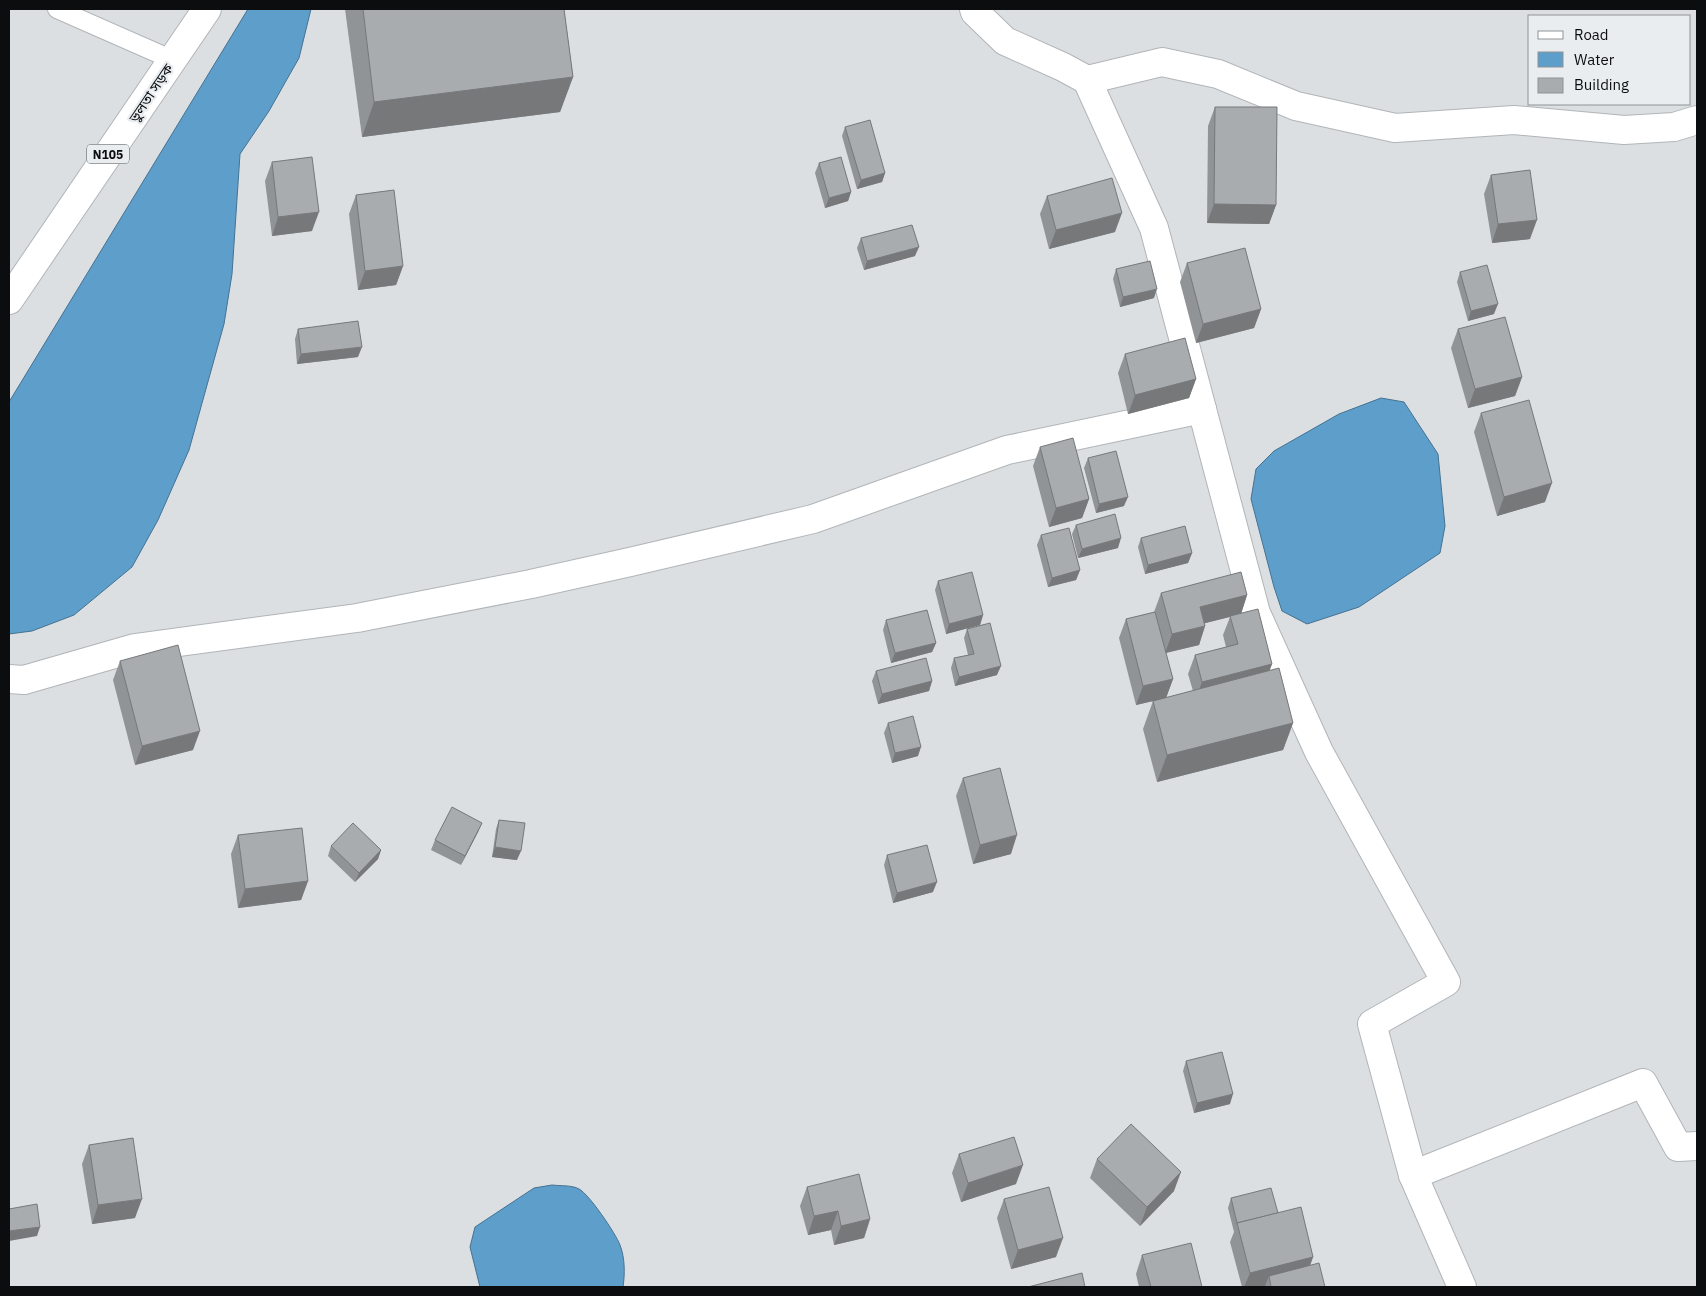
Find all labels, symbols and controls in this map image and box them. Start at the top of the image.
legend [1528,15,1691,105]
text: Road [1574,25,1609,44]
text: Water [1574,50,1615,69]
street label: ভুলতা সড়ক [124,60,178,127]
text: Building [1574,75,1629,94]
road number: N105 [87,144,129,164]

